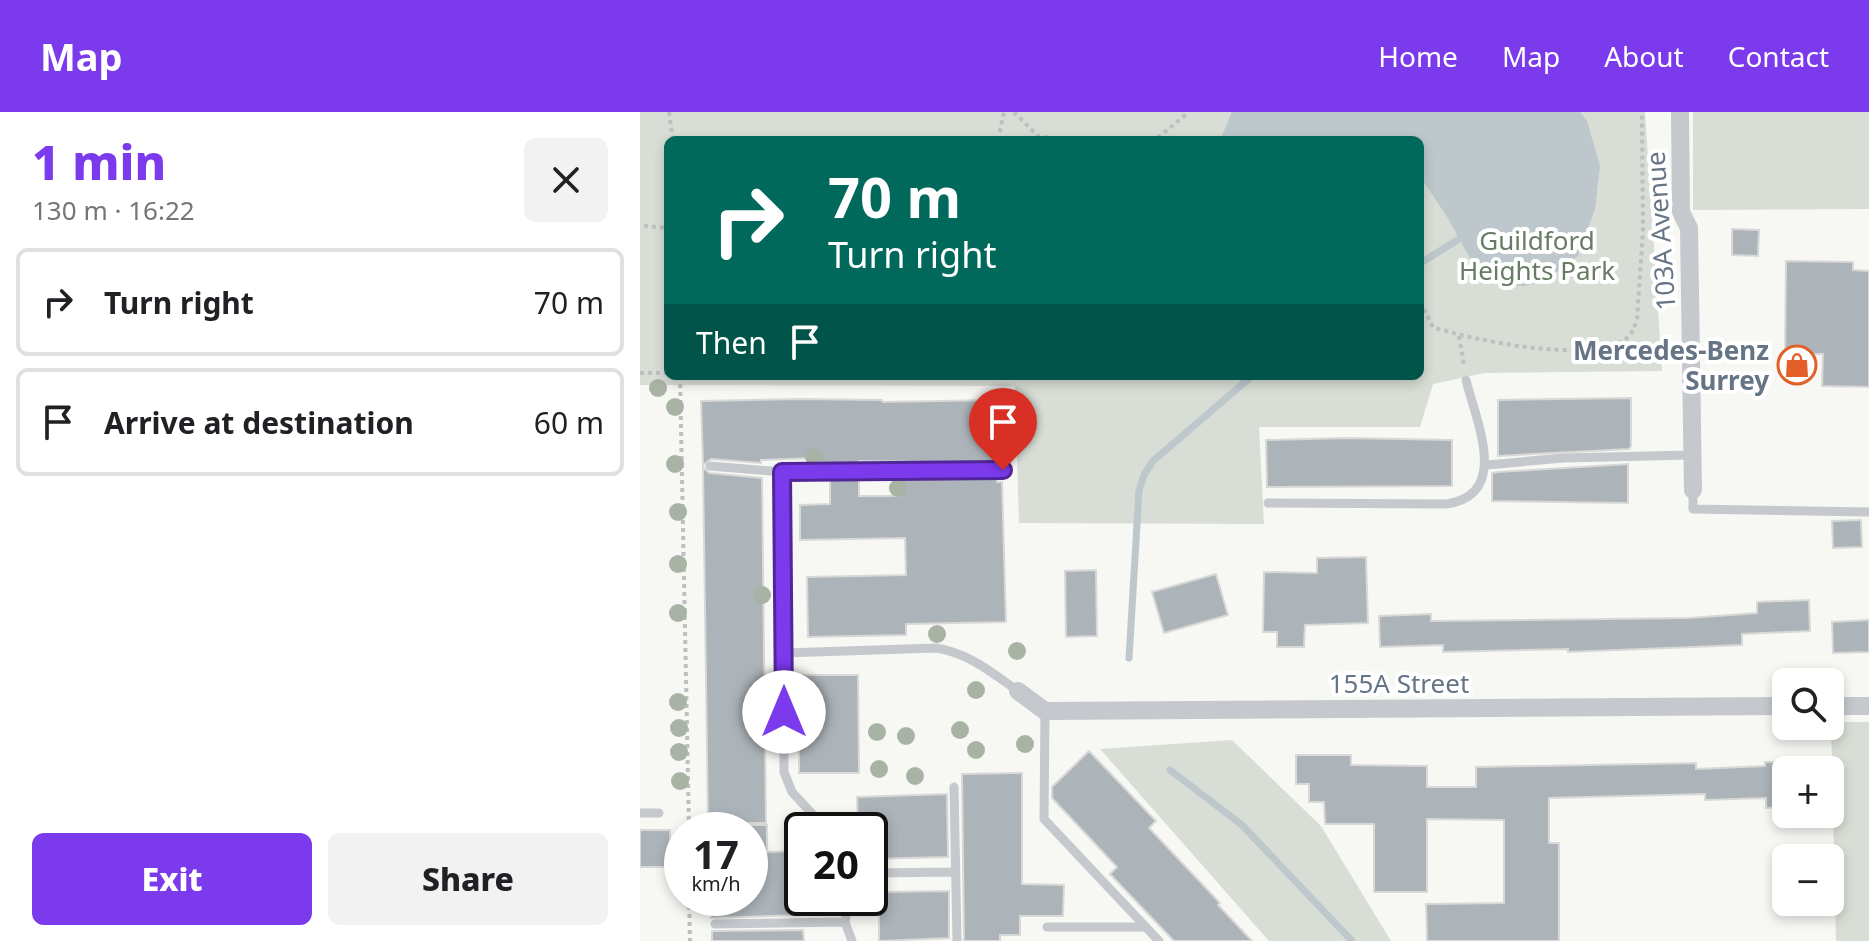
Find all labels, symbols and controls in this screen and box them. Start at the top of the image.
text: Map [40,30,123,82]
text: Home [1378,37,1458,75]
text: Map [1502,37,1560,75]
text: About [1604,37,1684,75]
text: Contact [1728,37,1829,75]
text: 1 min [32,129,166,194]
button: close [524,138,608,222]
street label: 103A Avenue [1636,150,1684,312]
text: 70 m [828,158,961,234]
icon: right [696,168,800,272]
text: 130 m · 16:22 [32,192,195,228]
park label: Guildford Heights Park [1459,222,1615,288]
text: Turn right [828,230,996,279]
icon: right [36,280,80,324]
text: Turn right [104,282,254,323]
text: 70 m [534,282,604,323]
icon: arrive [783,320,827,364]
text: Then [696,322,767,363]
place label: Mercedes-Benz Surrey [1573,332,1769,398]
shop icon: Mercedes-Benz Surrey [1776,344,1818,386]
pin [969,388,1037,470]
icon: arrive [36,400,80,444]
icon: arrive [981,400,1025,444]
text: Arrive at destination [104,402,414,443]
text: 60 m [534,402,604,443]
street label: 155A Street [1329,665,1469,701]
map controls [1772,668,1844,916]
button: search [1772,668,1844,740]
position arrow [742,670,826,754]
button: + [1772,756,1844,828]
speed limit sign: 20 [784,812,888,916]
text: 17 [693,826,739,881]
button: Exit [32,833,312,925]
button: Share [328,833,608,925]
button: − [1772,844,1844,916]
text: km/h [691,870,741,897]

